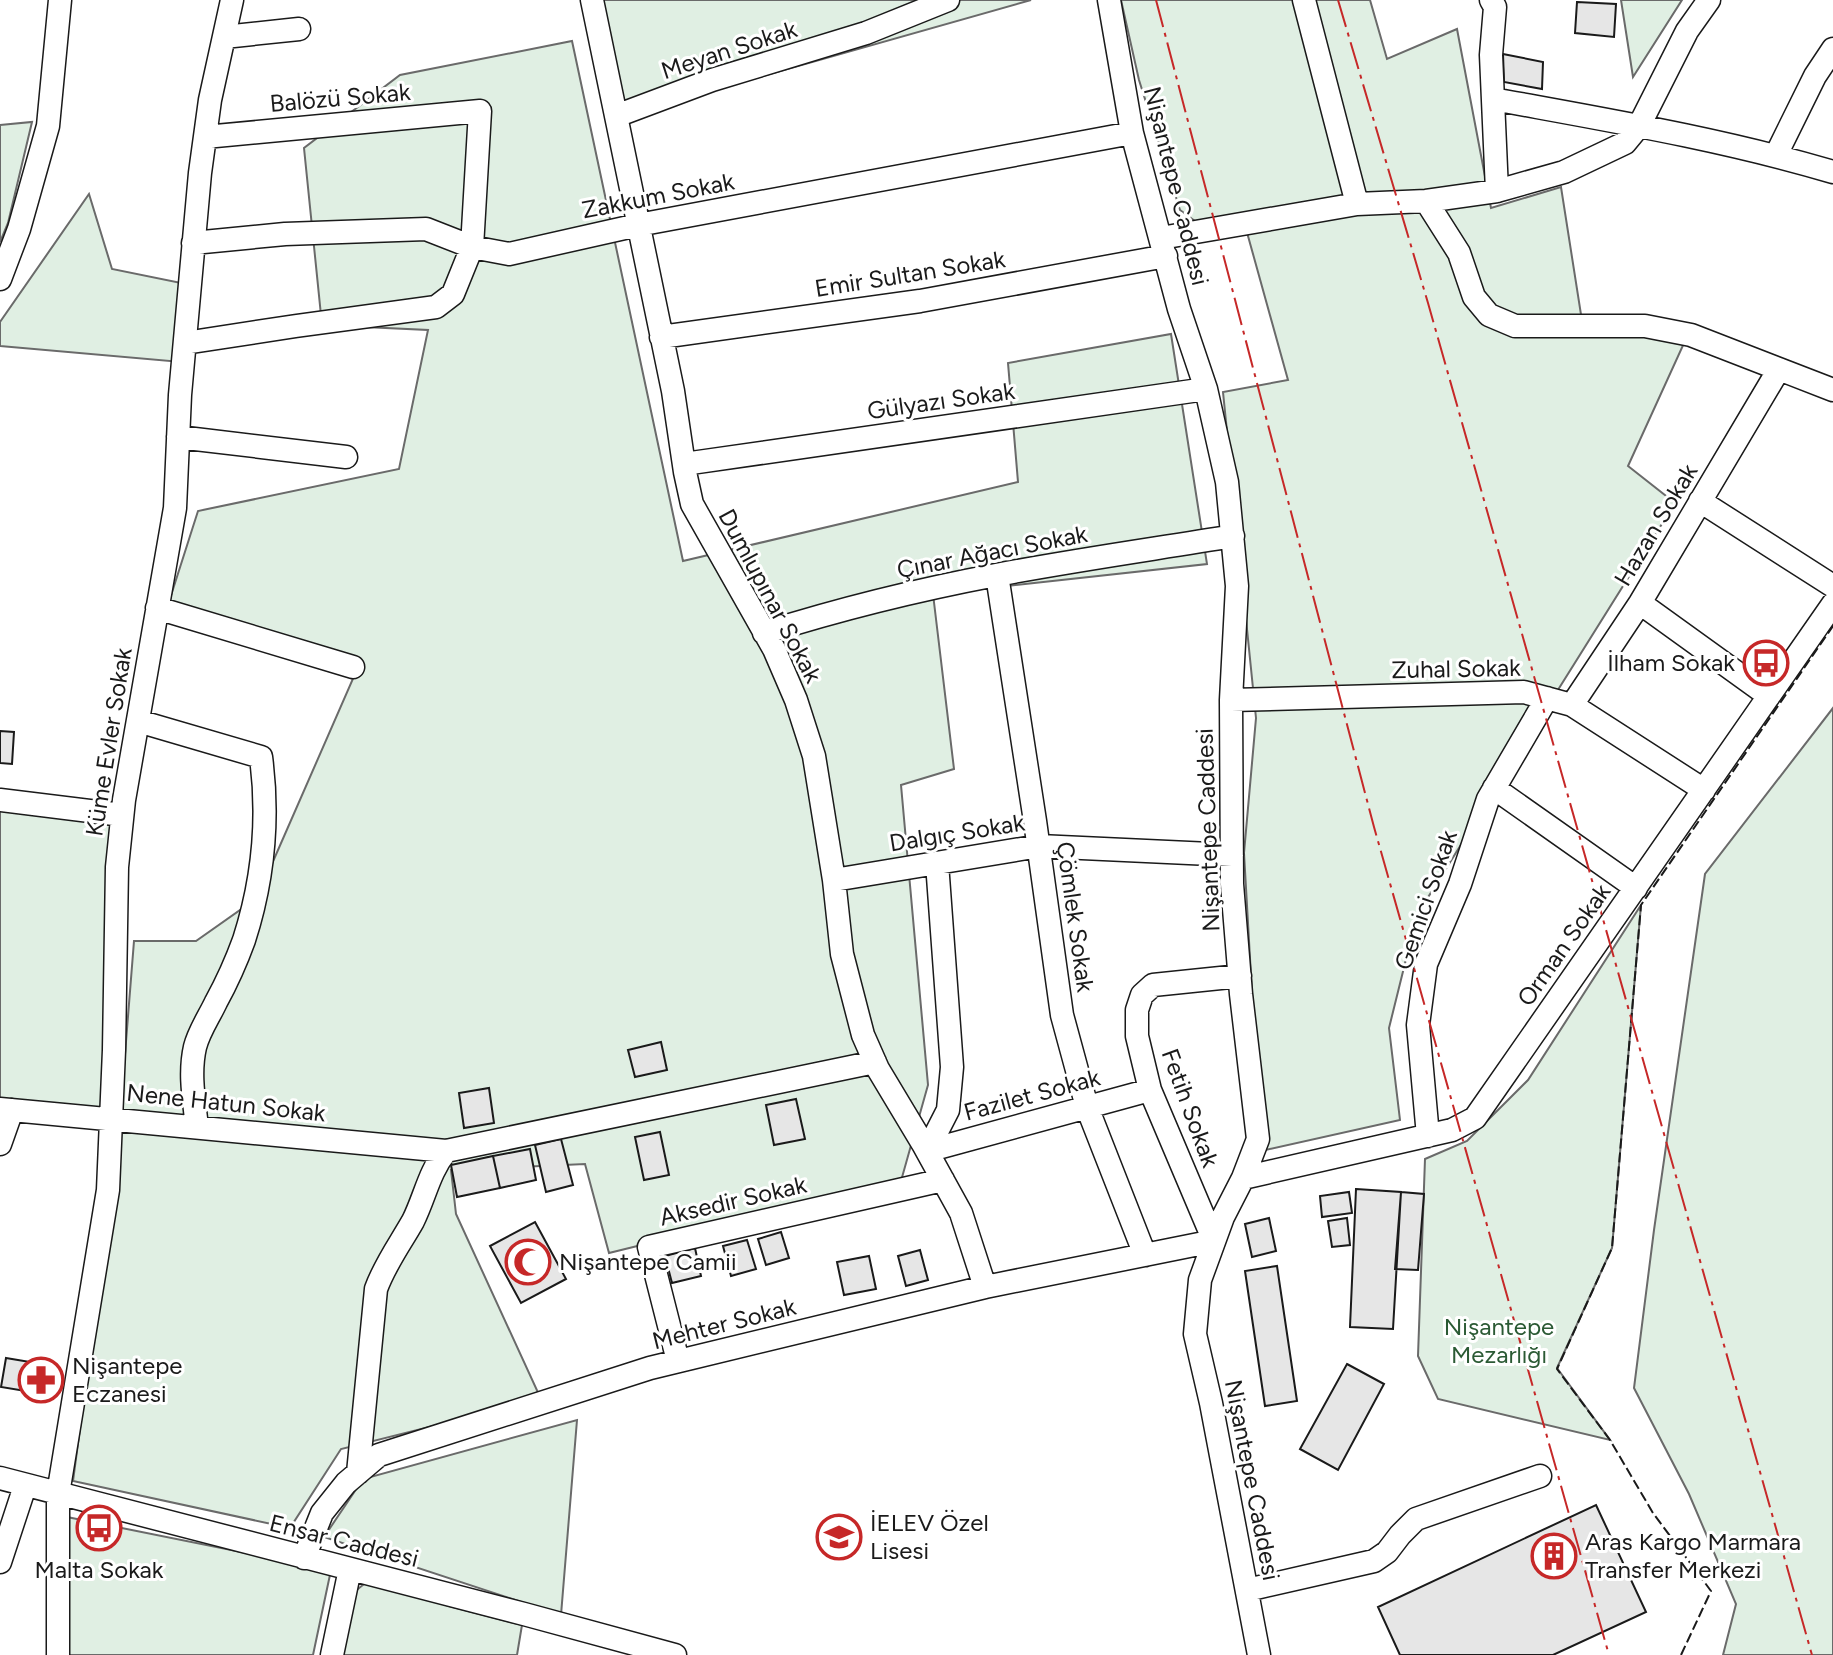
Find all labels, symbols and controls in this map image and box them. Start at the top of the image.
street label: Meyan Sokak [657,14,801,85]
street label: Balözü Sokak [268,77,412,118]
street label: Nişantepe Caddesi [1138,83,1215,288]
street label: Zakkum Sokak [579,166,737,224]
street label: Emir Sultan Sokak [813,244,1007,303]
street label: Gülyazı Sokak [865,376,1017,425]
street label: Hazan Sokak [1608,458,1704,591]
street label: Dumlupınar Sokak [712,504,829,688]
street label: Çınar Ağacı Sokak [894,519,1090,584]
bus stop icon: İlham Sokak [1742,639,1790,687]
street label: Küme Evler Sokak [79,645,138,838]
place label: İlham Sokak [1607,648,1735,677]
street label: Zuhal Sokak [1391,653,1521,684]
street label: Nişantepe Caddesi [1189,728,1226,932]
street label: Dalgıç Sokak [887,807,1027,858]
street label: Gemici Sokak [1388,826,1463,973]
street label: Çömlek Sokak [1051,840,1100,994]
street label: Orman Sokak [1511,878,1617,1011]
street label: Fetih Sokak [1156,1045,1225,1171]
street label: Fazilet Sokak [961,1062,1103,1127]
street label: Nene Hatun Sokak [125,1078,327,1127]
street label: Aksedir Sokak [657,1169,809,1231]
mosque icon: Nişantepe Camii [504,1238,552,1286]
place label: Nişantepe Camii [559,1247,737,1276]
street label: Mehter Sokak [649,1292,799,1355]
park label: Nişantepe Mezarlığı [1444,1312,1554,1369]
place label: Nişantepe Eczanesi [72,1351,182,1408]
pharmacy icon: Nişantepe Eczanesi [17,1356,65,1404]
street label: Nişantepe Caddesi [1219,1377,1286,1583]
bus stop icon: Malta Sokak [75,1504,123,1552]
street label: Ensar Caddesi [267,1508,422,1573]
place label: İELEV Özel Lisesi [870,1508,989,1565]
school or university icon: İELEV Özel Lisesi [815,1513,863,1561]
place label: Aras Kargo Marmara Transfer Merkezi [1585,1527,1801,1584]
building icon: Aras Kargo Marmara Transfer Merkezi [1530,1532,1578,1580]
place label: Malta Sokak [35,1555,164,1584]

